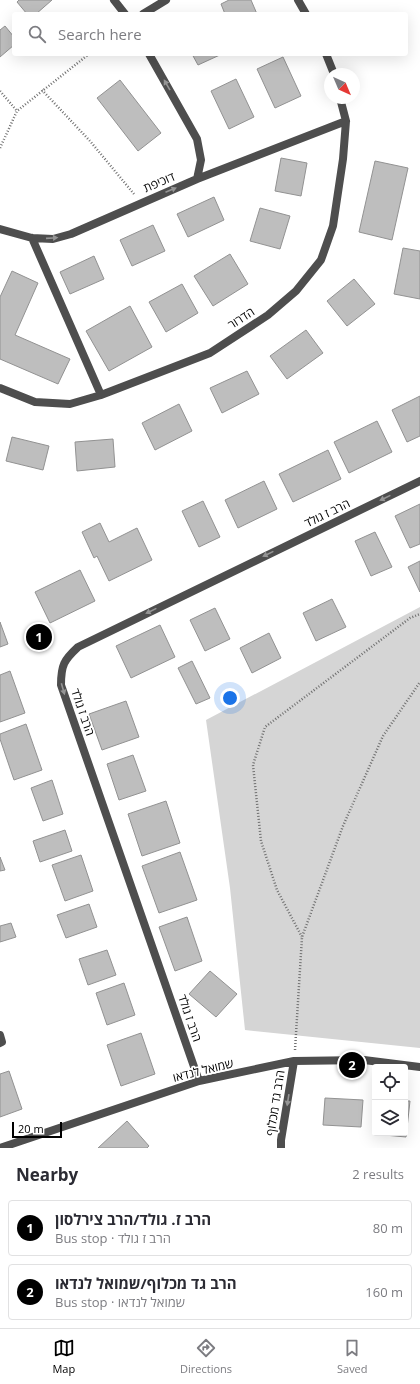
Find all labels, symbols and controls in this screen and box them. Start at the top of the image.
search box [12,12,408,56]
icon: search [26,23,48,45]
text: Search here [58,24,142,44]
north arrow [324,68,360,104]
one-way arrow [163,79,170,91]
street label: דוכיפת [141,168,177,196]
one-way arrow [166,186,178,192]
one-way arrow [45,235,58,242]
street label: הדרור [224,303,258,333]
street label: הרב ז גולד [301,495,353,531]
one-way arrow [379,495,391,501]
one-way arrow [262,551,274,558]
one-way arrow [145,608,157,614]
pin: 1 [26,622,52,652]
one-way arrow [60,683,66,695]
street label: הרב ז גולד [67,686,99,738]
your location [220,688,240,708]
street label: הרב ז גולד [174,992,206,1044]
pin: 2 [339,1050,365,1080]
street label: שמואל לנדאו [171,1054,236,1086]
map controls [372,1064,408,1136]
button: locate [372,1064,408,1100]
street label: הרב גד מכלוף [261,1069,289,1137]
one-way arrow [285,1094,291,1106]
button: layers [372,1100,408,1136]
scale bar [12,1120,62,1139]
text: 20 m [18,1121,44,1136]
text: Nearby [16,1163,78,1186]
text: 2 results [352,1165,404,1183]
text: הרב ז. גולד/הרב צירלסון [55,1209,211,1229]
text: 1 [26,1219,34,1237]
text: 80 m [373,1219,403,1237]
text: Bus stop · הרב ז גולד [55,1229,171,1247]
text: הרב גד מכלוף/שמואל לנדאו [55,1273,237,1293]
text: 2 [26,1283,34,1301]
text: 160 m [365,1283,403,1301]
text: Bus stop · שמואל לנדאו [55,1293,185,1311]
tab: Map [52,1337,75,1376]
tab: Directions [180,1337,232,1376]
tab: Saved [337,1337,368,1376]

